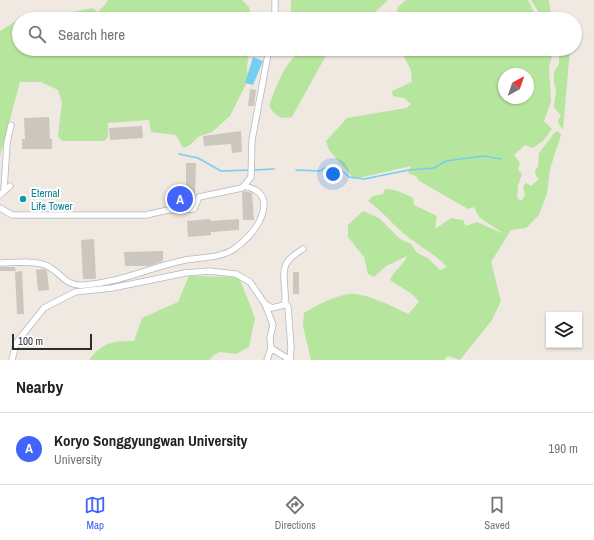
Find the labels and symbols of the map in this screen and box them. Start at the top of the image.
north arrow [498,68,534,104]
your location [323,164,343,184]
pin: A [167,184,193,214]
place label: Eternal Life Tower [31,186,72,213]
marker: Eternal Life Tower [18,194,28,204]
scale bar [12,332,92,351]

